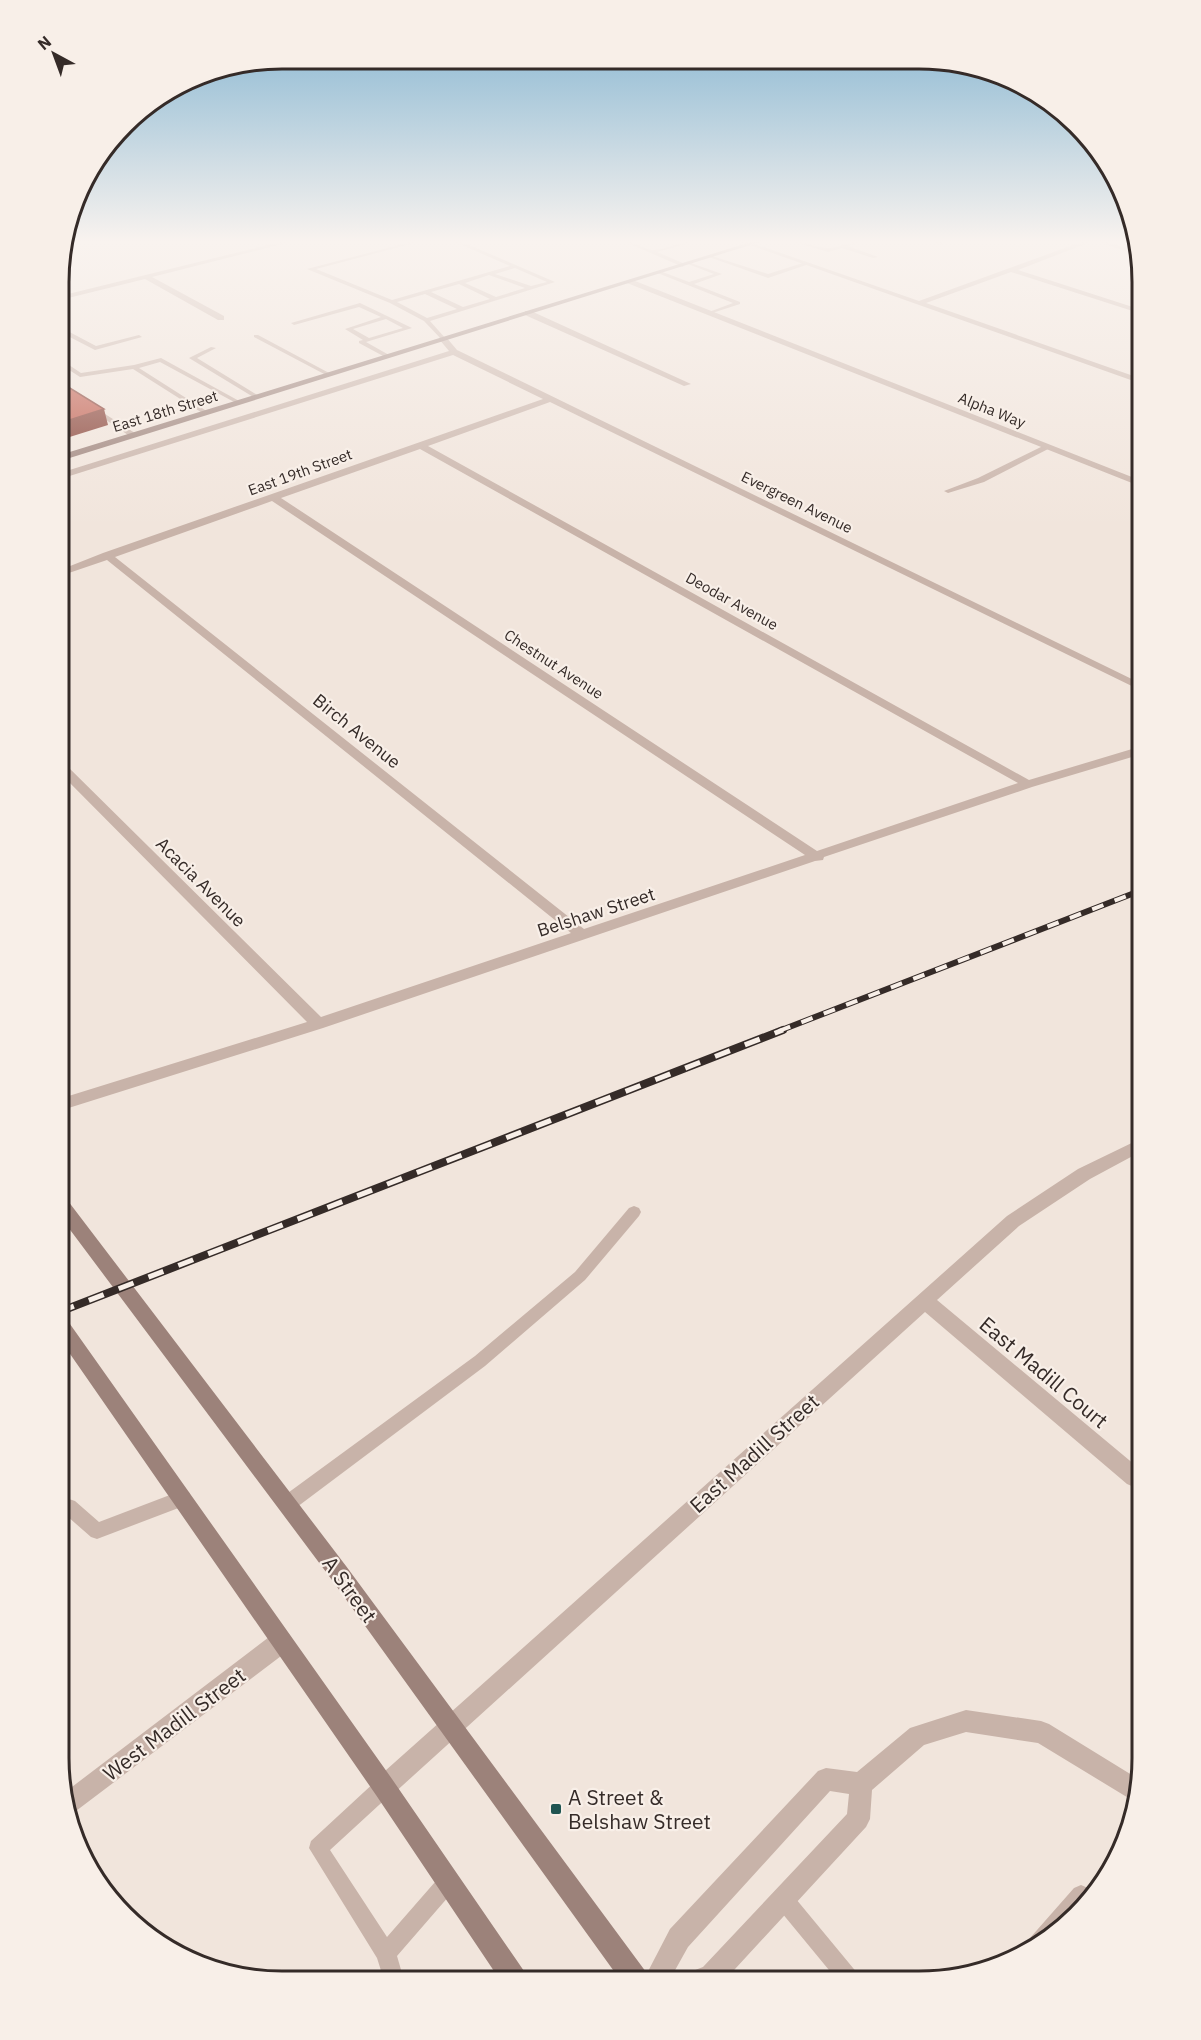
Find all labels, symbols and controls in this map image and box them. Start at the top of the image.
north arrow [24,24,84,84]
text: N [33,31,55,54]
street label: East 18th Street [110,386,220,436]
street label: Alpha Way [955,388,1029,432]
street label: East 19th Street [245,444,355,500]
street label: Evergreen Avenue [738,467,856,537]
street label: Deodar Avenue [683,568,781,634]
street label: Chestnut Avenue [501,625,607,703]
street label: Birch Avenue [308,689,406,773]
street label: Acacia Avenue [151,832,251,932]
street label: Belshaw Street [534,882,658,942]
street label: East Madill Court [974,1310,1114,1434]
street label: East Madill Street [683,1387,825,1519]
street label: A Street [316,1550,384,1628]
street label: West Madill Street [97,1661,251,1787]
place label: A Street & Belshaw Street [568,1783,711,1835]
marker: A Street & Belshaw Street [549,1802,563,1816]

